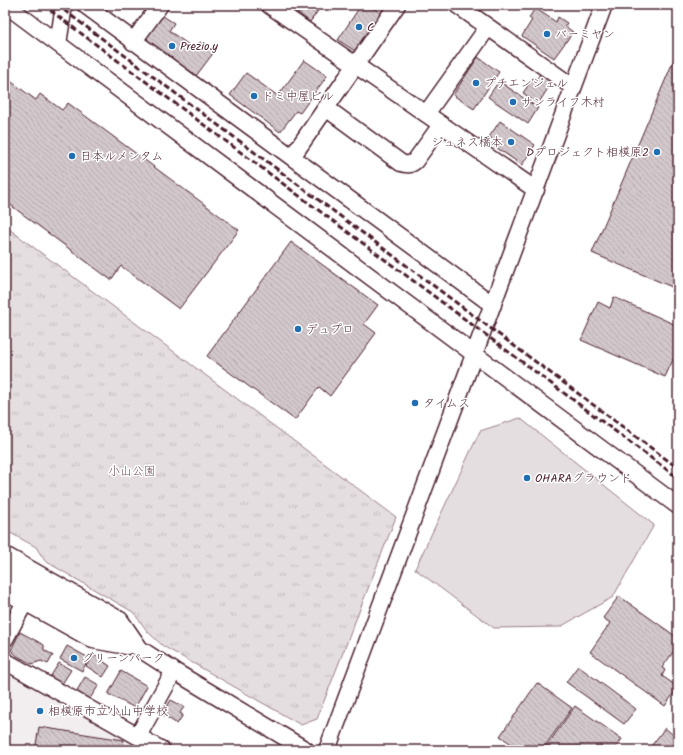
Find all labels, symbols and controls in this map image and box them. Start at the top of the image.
place label: C [367,18,374,37]
marker: C [354,22,364,32]
place label: バーミヤン [555,25,615,44]
marker: バーミヤン [542,29,552,39]
place label: Prezio.y [180,37,218,56]
marker: Prezio.y [167,41,177,51]
place label: プチエンジェル [484,74,568,93]
marker: プチエンジェル [471,78,481,88]
place label: ドミ中屋ビル [262,87,334,106]
marker: ドミ中屋ビル [249,91,259,101]
place label: サンライフ木村 [521,93,605,112]
marker: サンライフ木村 [508,97,518,107]
place label: ジュネス橋本 [431,133,503,152]
marker: ジュネス橋本 [506,137,516,147]
place label: Dプロジェクト相模原2 [526,143,649,162]
place label: 日本ルメンタム [80,147,164,166]
marker: Dプロジェクト相模原2 [652,147,662,157]
marker: 日本ルメンタム [67,151,77,161]
place label: デュプロ [306,320,354,339]
marker: デュプロ [293,324,303,334]
place label: タイムス [423,394,470,413]
marker: タイムス [410,398,420,408]
park label: 小山公園 [108,462,156,481]
place label: OHARAグラウンド [535,469,632,488]
marker: OHARAグラウンド [522,473,532,483]
place label: グリーンパーク [82,649,165,668]
marker: グリーンパーク [69,653,79,663]
place label: 相模原市立小山中学校 [48,702,168,721]
marker: 相模原市立小山中学校 [35,706,45,716]

